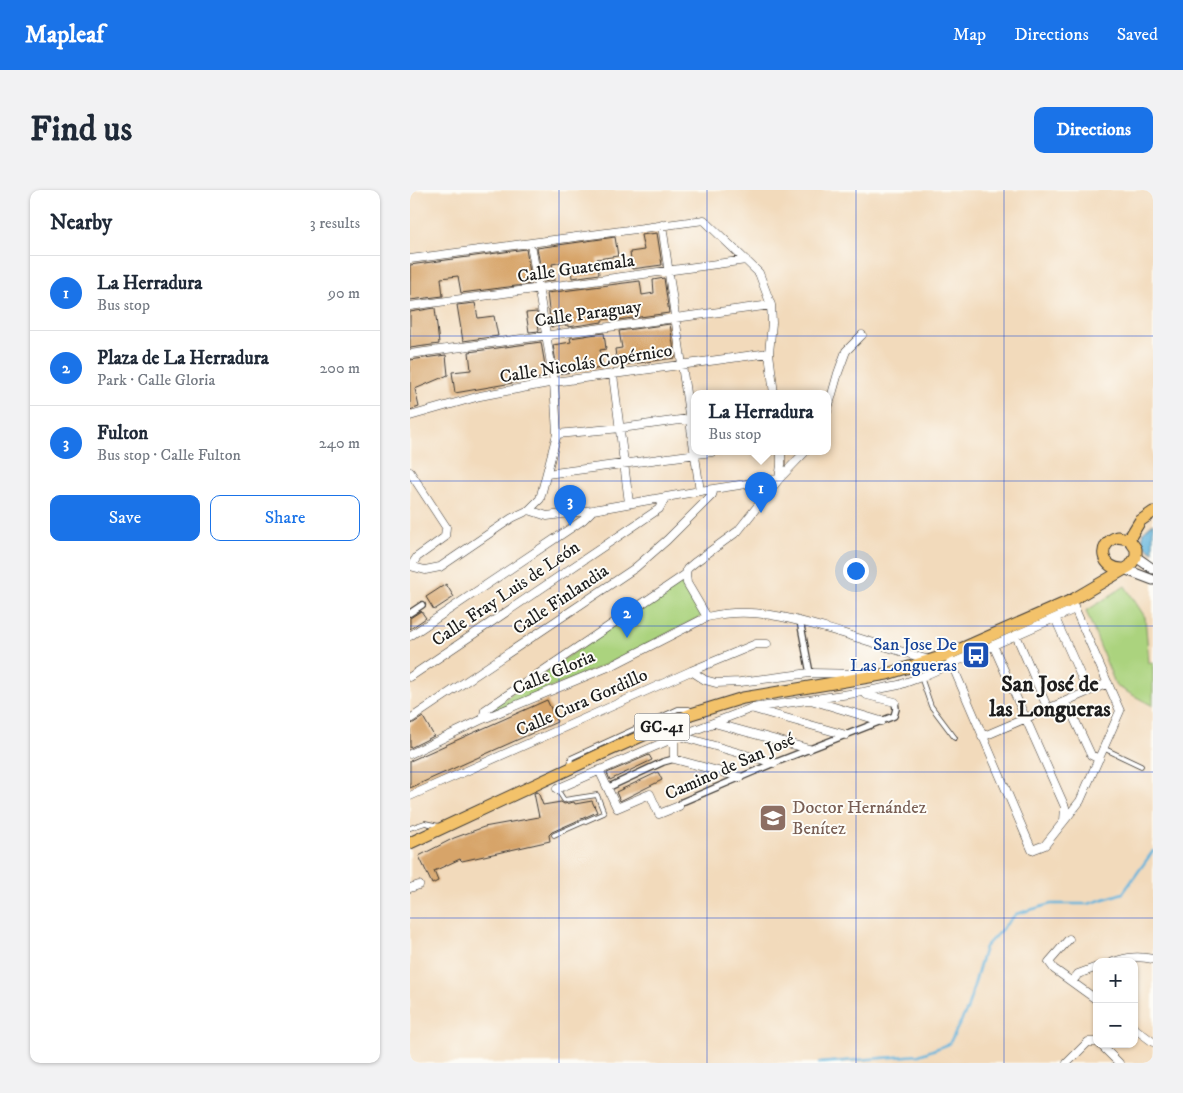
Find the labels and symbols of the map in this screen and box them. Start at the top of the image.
street label: Calle Guatemala [516,250,636,288]
street label: Calle Paraguay [533,296,643,332]
street label: Calle Nicolás Copérnico [498,339,674,389]
pin: 1 [745,472,777,513]
pin: 3 [554,485,586,526]
street label: Calle Fray Luis de León [428,536,585,652]
your location [843,558,869,584]
street label: Calle Finlandia [509,560,613,640]
pin: 2 [611,597,643,638]
place label: San Jose De Las Longueras [850,634,957,677]
bus stop icon: San Jose De Las Longueras [961,640,991,670]
street label: Calle Gloria [510,646,599,700]
street label: Calle Cura Gordillo [513,664,651,742]
district label: San José de las Longueras [988,671,1111,723]
road number: GC-41 [634,714,690,740]
street label: Camino de San José [662,728,799,805]
place label: Doctor Hernández Benítez [792,797,927,840]
school or university icon: Doctor Hernández Benítez [758,803,788,833]

